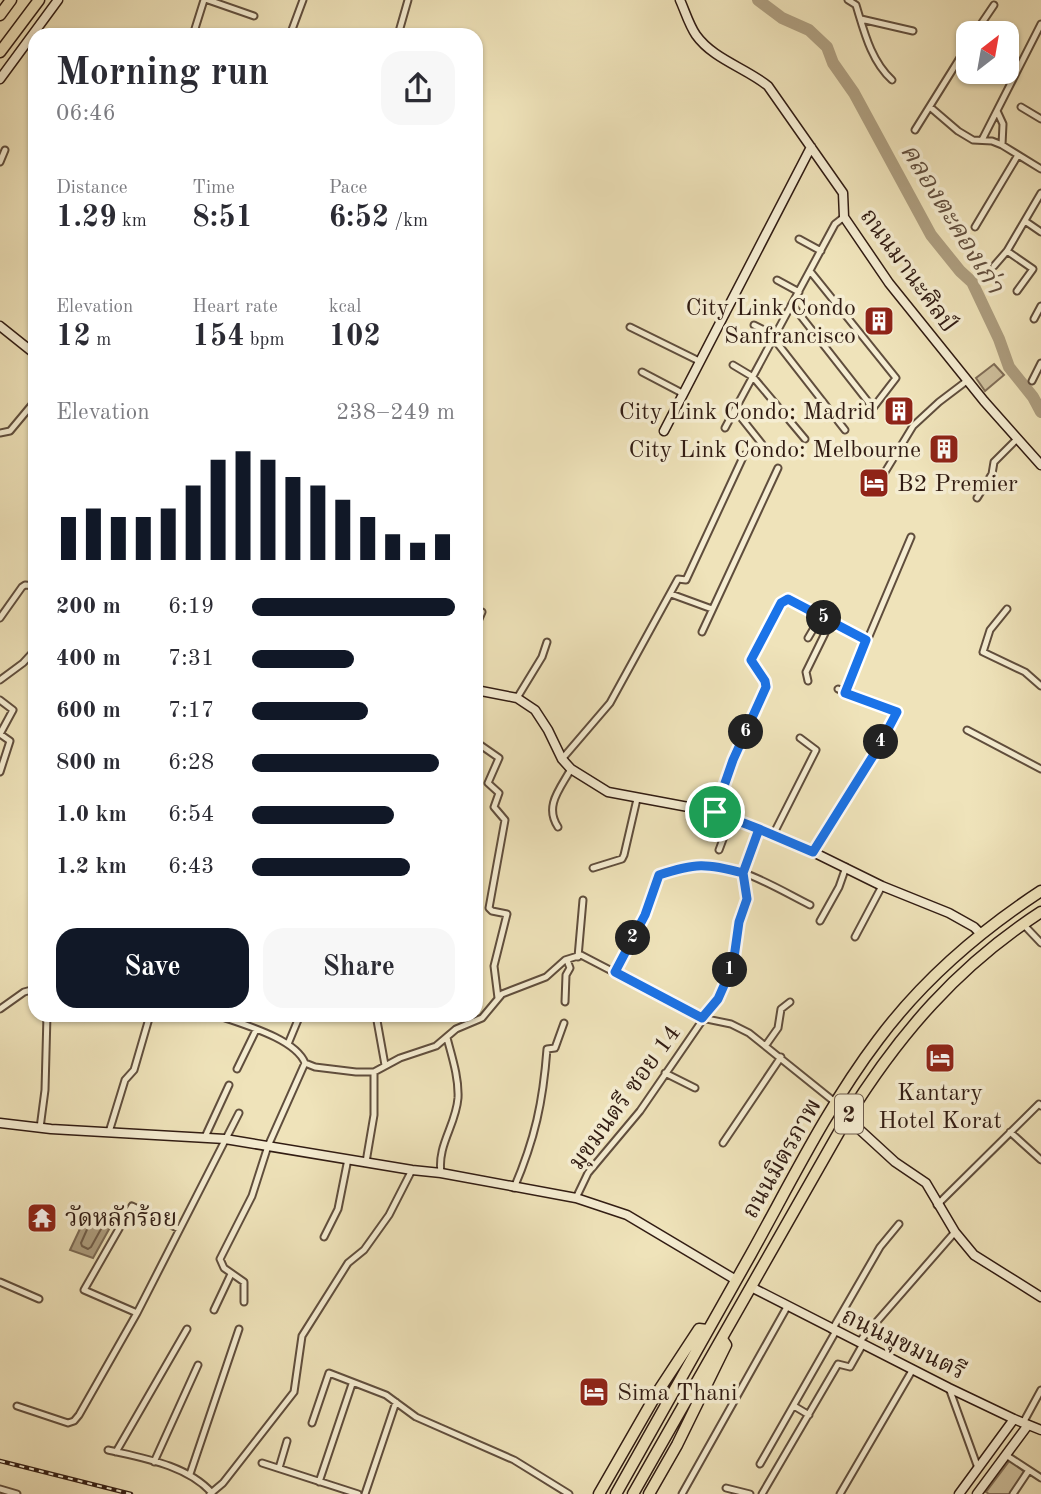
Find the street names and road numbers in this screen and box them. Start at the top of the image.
street label: ถนนมานะศิลป์ [855,203,963,337]
street label: มุขมนตรี ซอย 14 [563,1020,687,1175]
street label: ถนนมิตรภาพ [737,1094,827,1223]
road number: 2 [835,1094,863,1134]
street label: ถนนมุขมนตรี [837,1302,970,1386]

